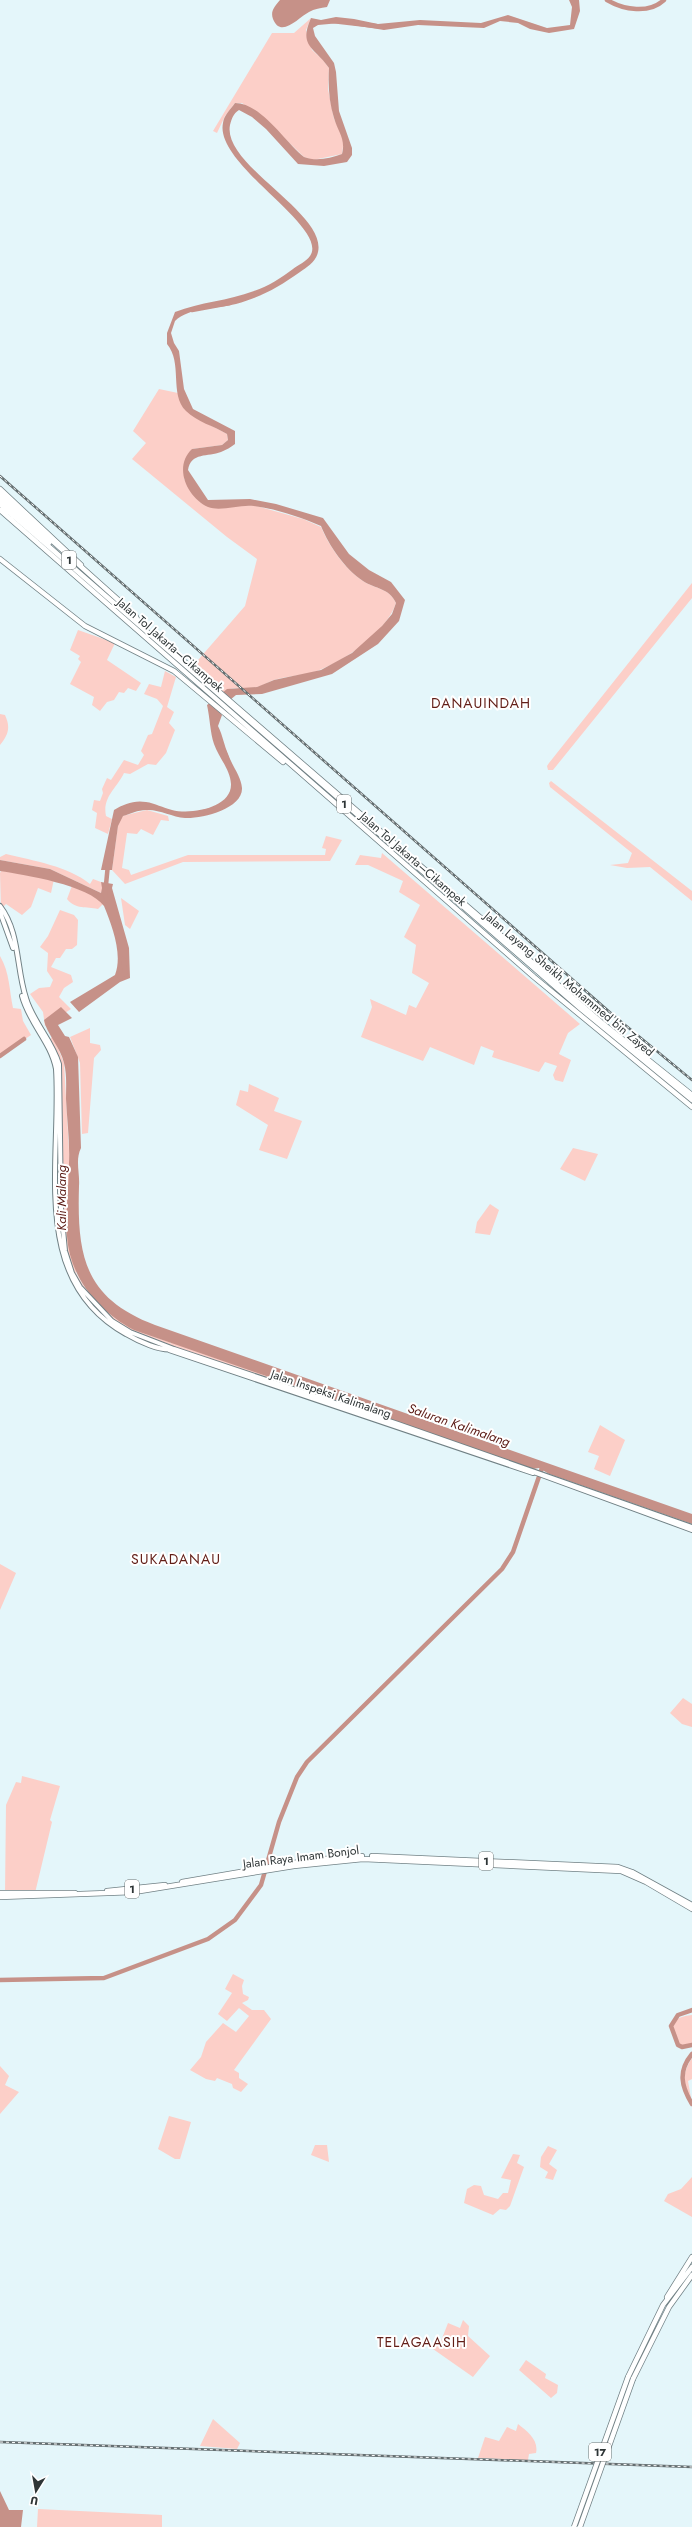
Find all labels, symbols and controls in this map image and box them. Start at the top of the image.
road number: 1 [62,551,76,569]
street label: Jalan Tol Jakarta–Cikampek [111,592,228,697]
district label: DANAUINDAH [431,693,531,713]
road number: 1 [337,795,351,813]
street label: Jalan Tol Jakarta–Cikampek [354,806,471,911]
street label: Jalan Layang Sheikh Mohammed bin Zayed [478,906,658,1061]
water label: Kali Malang [52,1165,71,1231]
street label: Jalan Inspeksi Kalimalang [266,1364,394,1423]
water label: Saluran Kalimalang [405,1399,513,1451]
district label: SUKADANAU [131,1549,221,1569]
street label: Jalan Raya Imam Bonjol [240,1841,360,1873]
road number: 1 [479,1852,493,1870]
road number: 1 [125,1880,139,1898]
district label: TELAGAASIH [377,2332,467,2352]
road number: 17 [589,2443,611,2461]
north arrow [16,2471,56,2511]
text: U [29,2492,39,2509]

